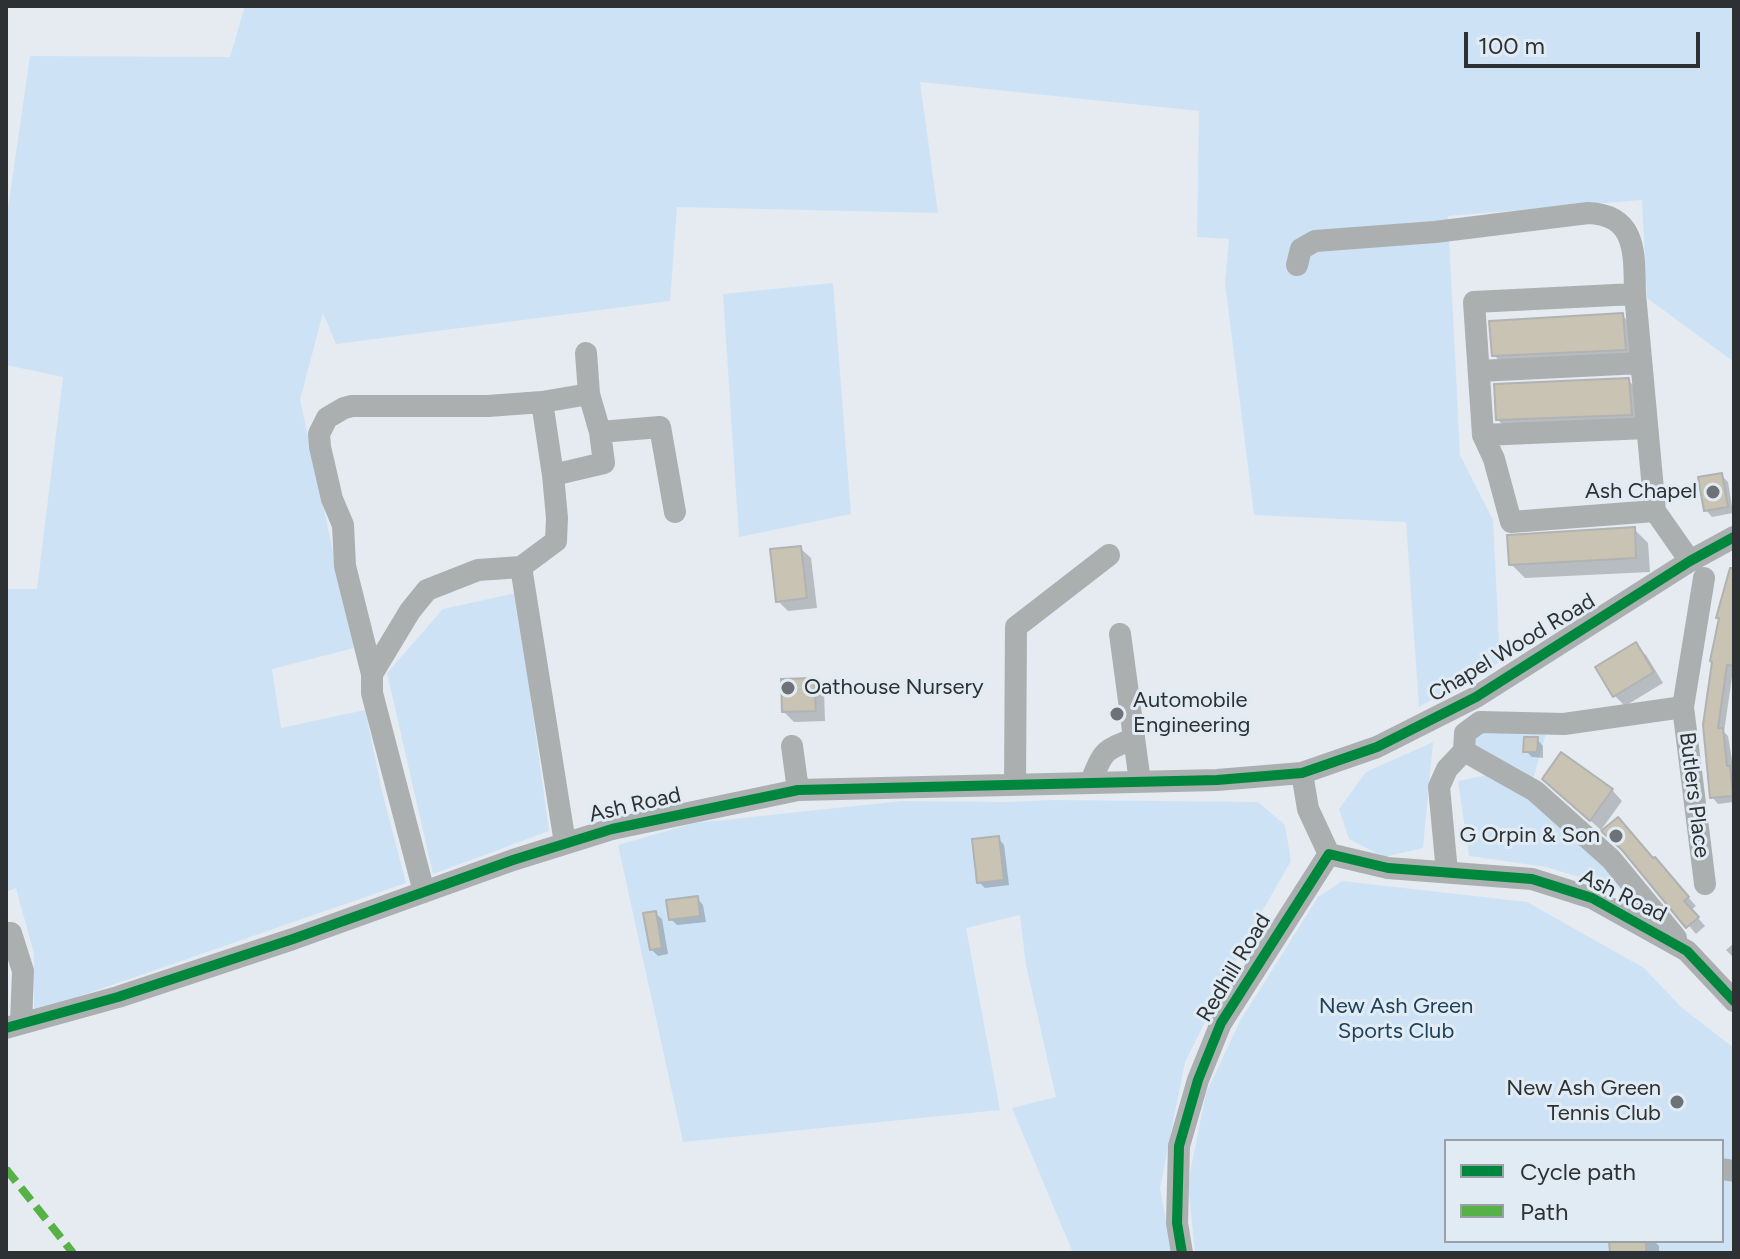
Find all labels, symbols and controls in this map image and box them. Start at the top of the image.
scale bar [1468,16,1704,66]
text: 100 m [1478,31,1545,60]
place label: Ash Chapel [1585,479,1697,505]
marker: Ash Chapel [1704,483,1722,501]
street label: Chapel Wood Road [1424,588,1600,708]
place label: Oathouse Nursery [804,675,984,701]
marker: Oathouse Nursery [779,679,797,697]
place label: Automobile Engineering [1133,688,1250,740]
marker: Automobile Engineering [1108,705,1126,723]
street label: Butlers Place [1673,731,1715,859]
street label: Ash Road [586,782,684,828]
place label: G Orpin & Son [1459,823,1600,849]
marker: G Orpin & Son [1607,827,1625,845]
street label: Ash Road [1575,864,1671,928]
street label: Redhill Road [1191,909,1277,1027]
park label: New Ash Green Sports Club [1319,994,1473,1046]
place label: New Ash Green Tennis Club [1506,1076,1661,1128]
marker: New Ash Green Tennis Club [1668,1093,1686,1111]
legend [1444,1139,1724,1243]
text: Cycle path [1520,1157,1636,1186]
text: Path [1520,1197,1568,1226]

